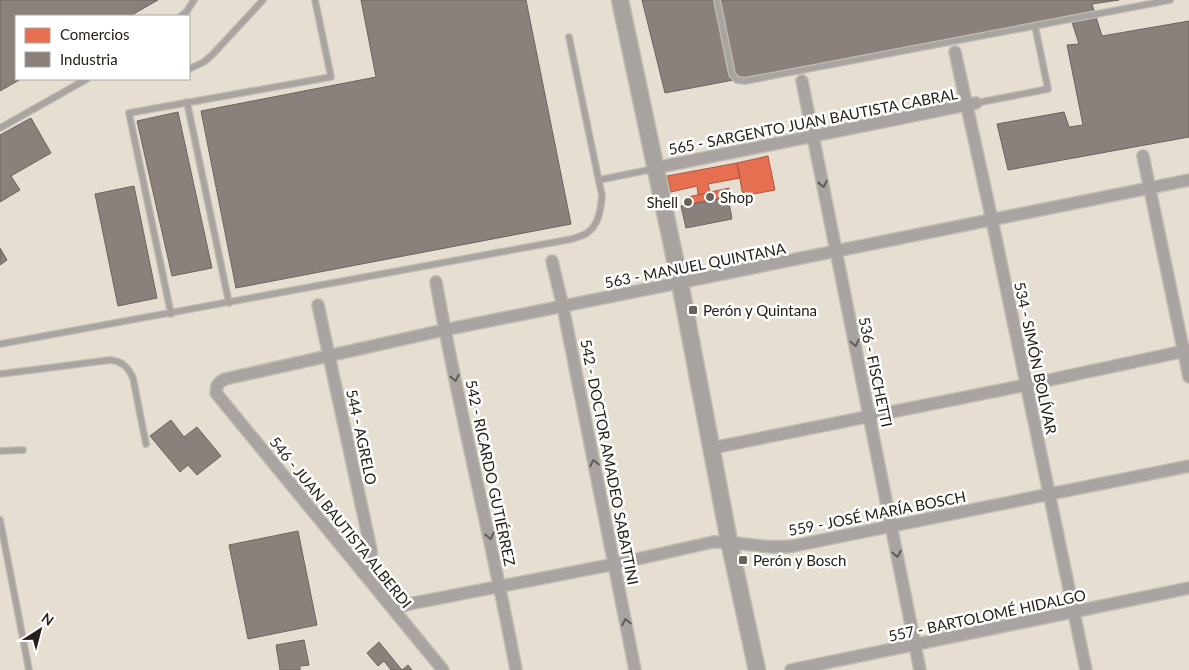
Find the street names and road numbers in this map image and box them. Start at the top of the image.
street label: 565 - SARGENTO JUAN BAUTISTA CABRAL [667,84,959,158]
street label: 563 - MANUEL QUINTANA [603,238,788,291]
street label: 534 - SIMÓN BOLÍVAR [1011,280,1061,436]
street label: 536 - FISCHETTI [856,315,896,429]
street label: 542 - DOCTOR AMADEO SABATTINI [577,338,643,586]
street label: 542 - RICARDO GUTIÉRREZ [462,378,520,568]
street label: 544 - AGRELO [343,388,381,486]
street label: 546 - JUAN BAUTISTA ALBERDI [266,433,416,611]
street label: 559 - JOSÉ MARÍA BOSCH [787,487,967,539]
street label: 557 - BARTOLOMÉ HIDALGO [887,585,1087,645]

